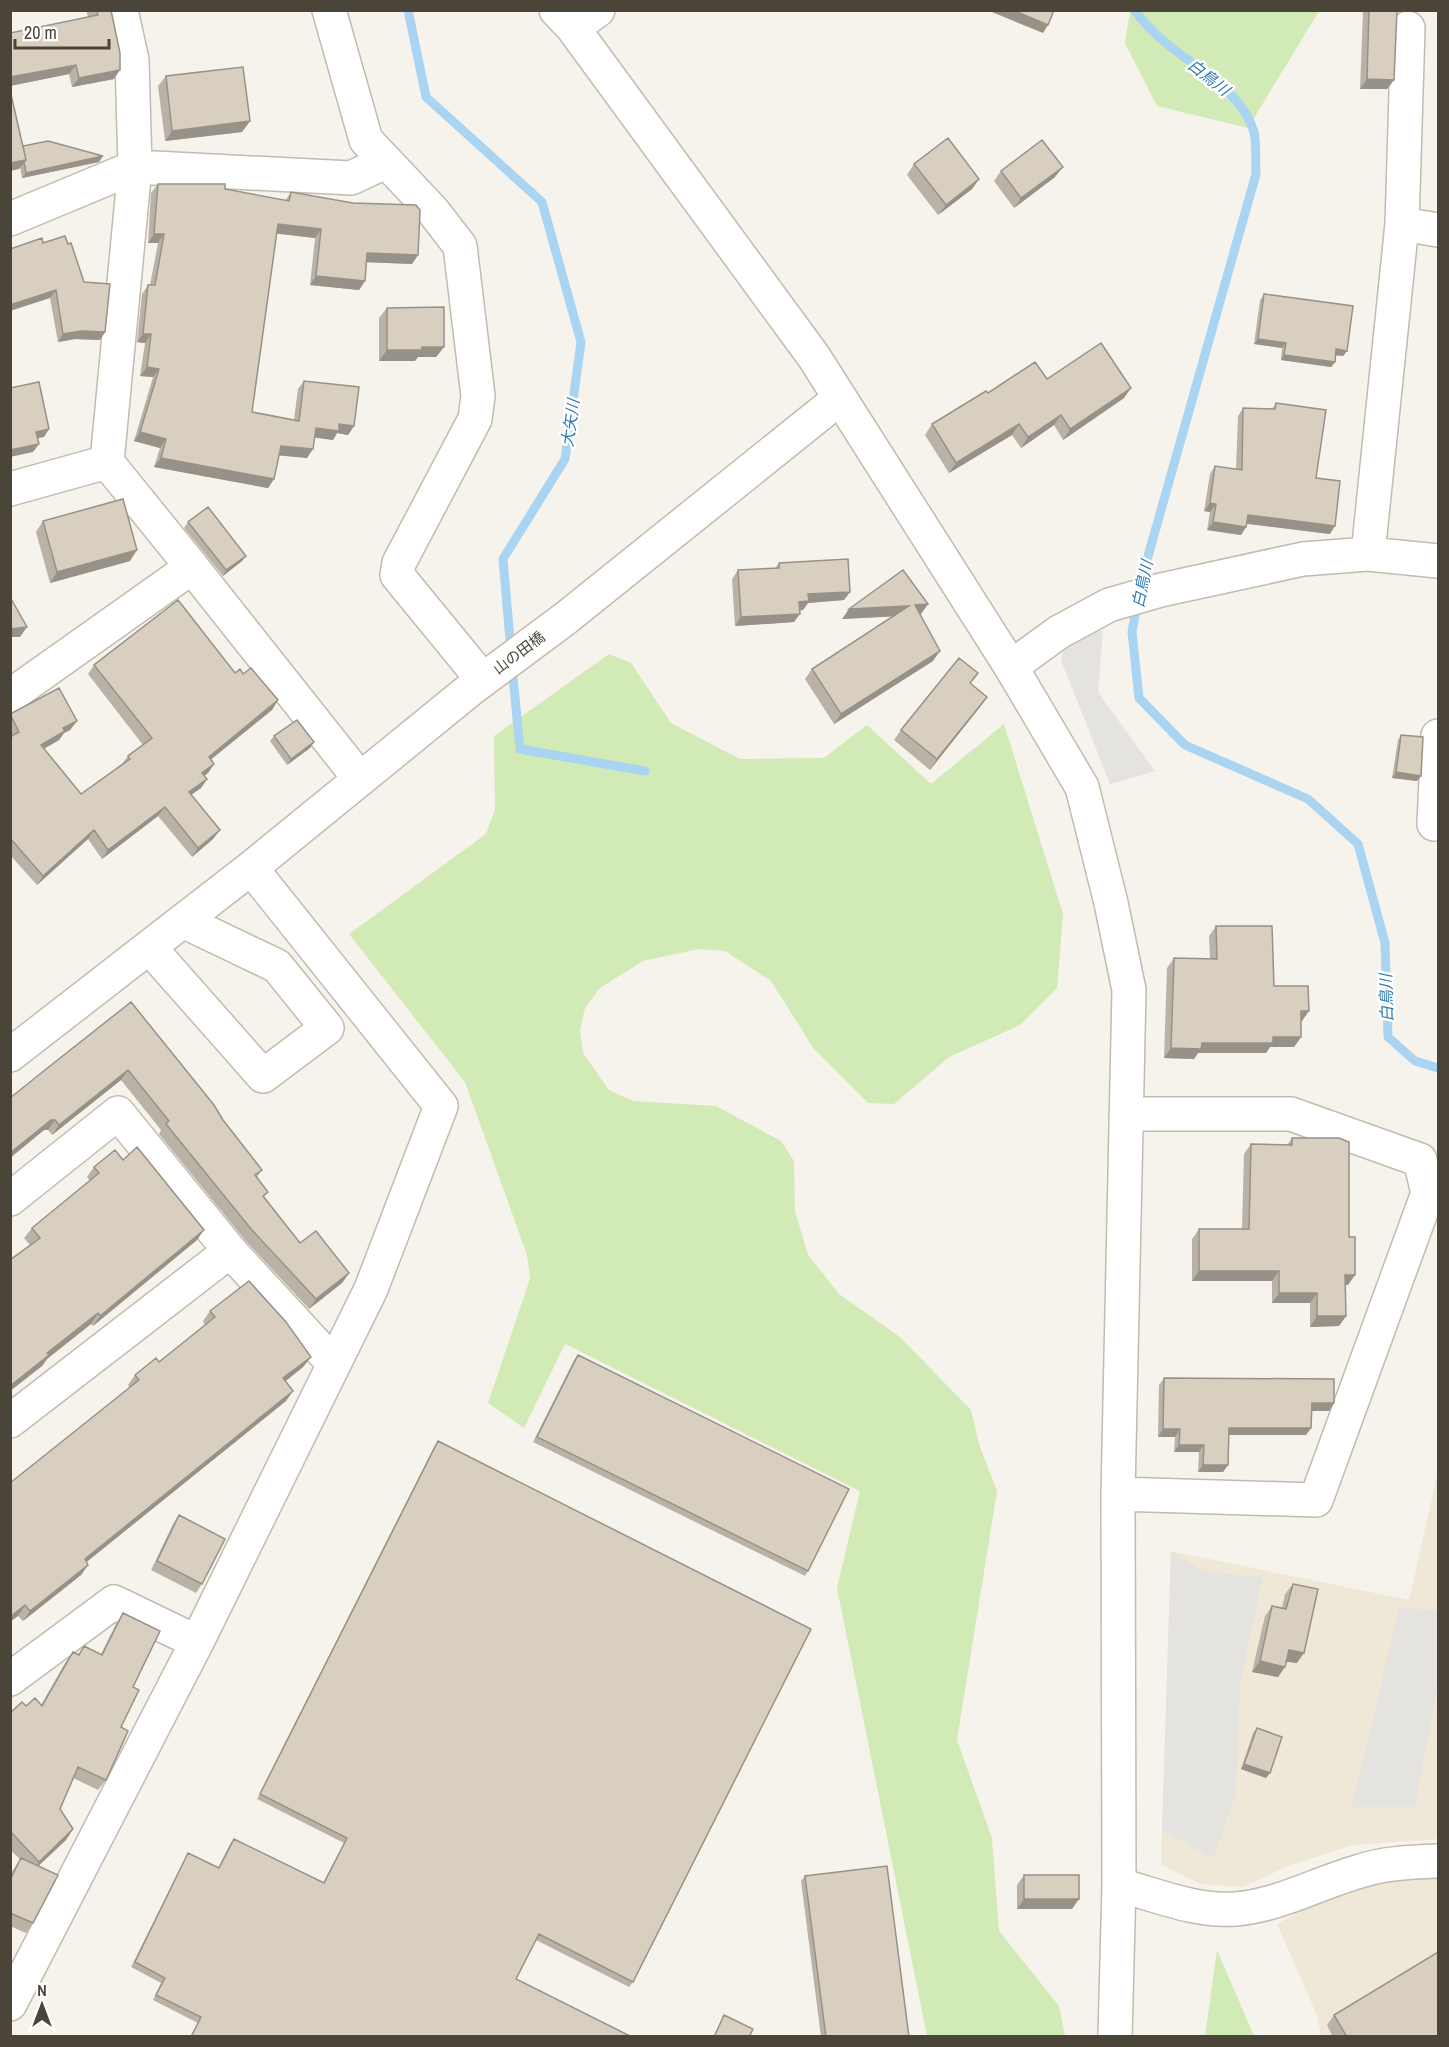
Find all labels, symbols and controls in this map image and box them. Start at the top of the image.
scale bar [15,12,110,50]
text: 20 m [24,20,57,45]
water label: 白鳥川 [1183,54,1236,102]
water label: 大矢川 [556,396,585,448]
water label: 白鳥川 [1126,556,1158,610]
street label: 山の田橋 [488,626,549,679]
water label: 白鳥川 [1374,972,1398,1022]
north arrow [12,1975,72,2035]
text: N [37,1979,47,2001]

